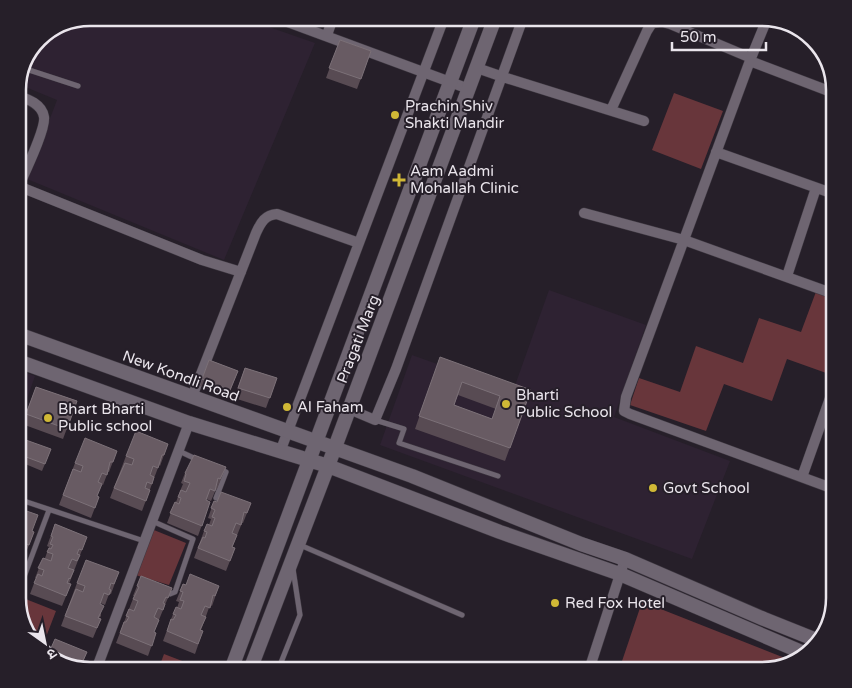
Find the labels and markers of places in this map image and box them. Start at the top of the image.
place label: Prachin Shiv Shakti Mandir [405,97,504,132]
marker: Prachin Shiv Shakti Mandir [389,109,401,121]
place label: Aam Aadmi Mohallah Clinic [410,162,519,197]
marker: Aam Aadmi Mohallah Clinic [392,173,406,187]
place label: Bharti Public School [516,386,612,421]
place label: Al Faham [297,398,363,416]
marker: Bharti Public School [500,398,512,410]
place label: Bhart Bharti Public school [58,400,152,435]
marker: Al Faham [281,401,293,413]
marker: Bhart Bharti Public school [42,412,54,424]
place label: Govt School [663,479,750,497]
marker: Govt School [647,482,659,494]
place label: Red Fox Hotel [565,594,665,612]
marker: Red Fox Hotel [549,597,561,609]

